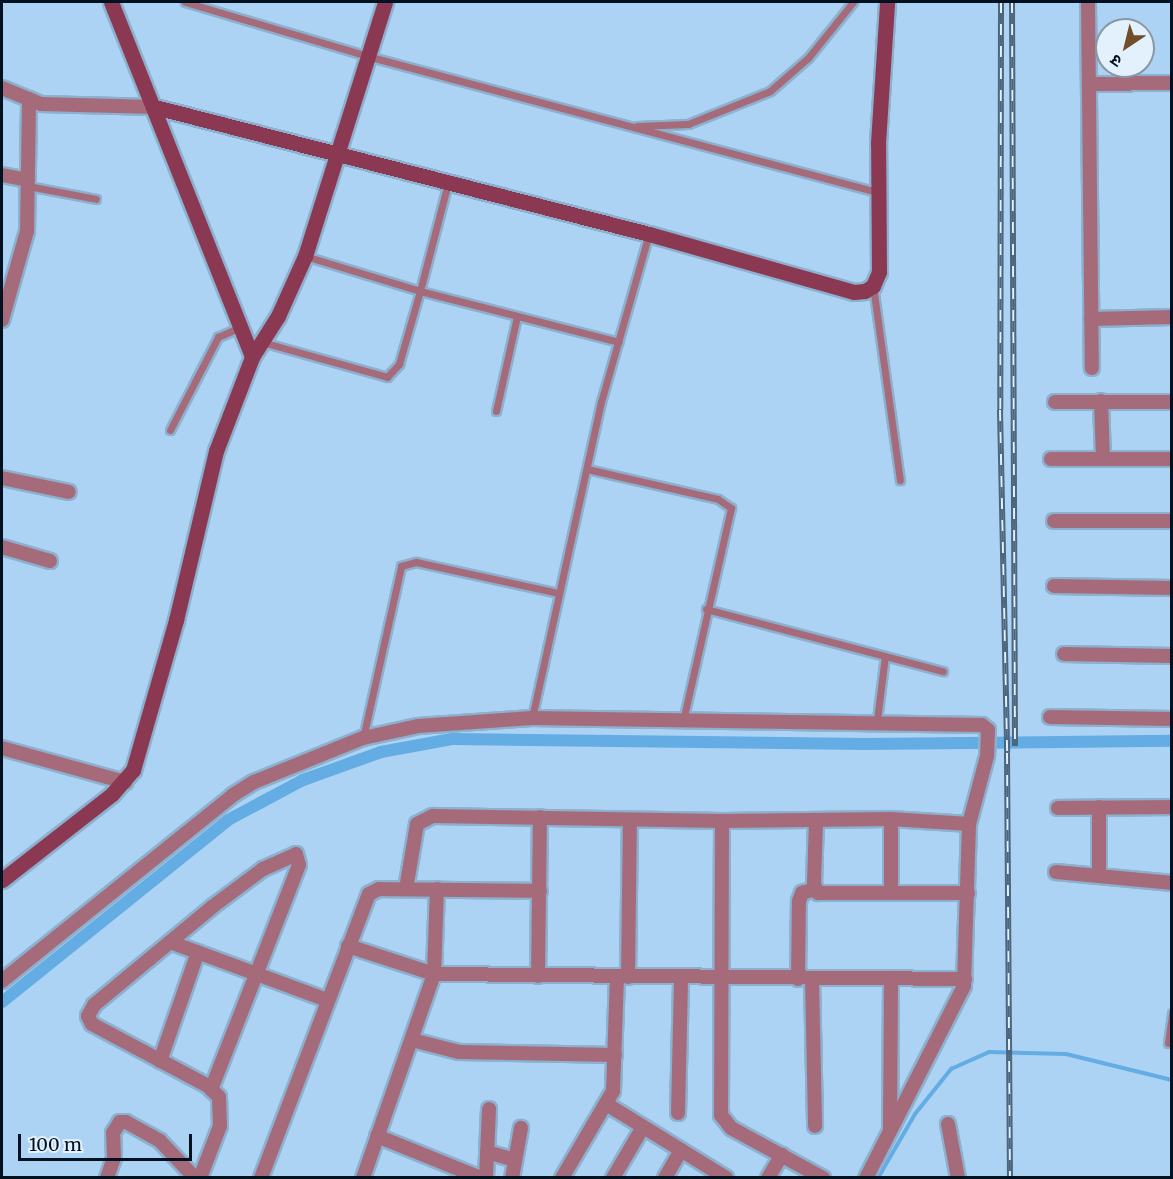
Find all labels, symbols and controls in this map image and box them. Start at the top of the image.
north arrow [1095,18,1155,78]
text: उ [1106,50,1125,72]
scale bar [21,1122,195,1160]
text: 100 m [29,1133,82,1156]

